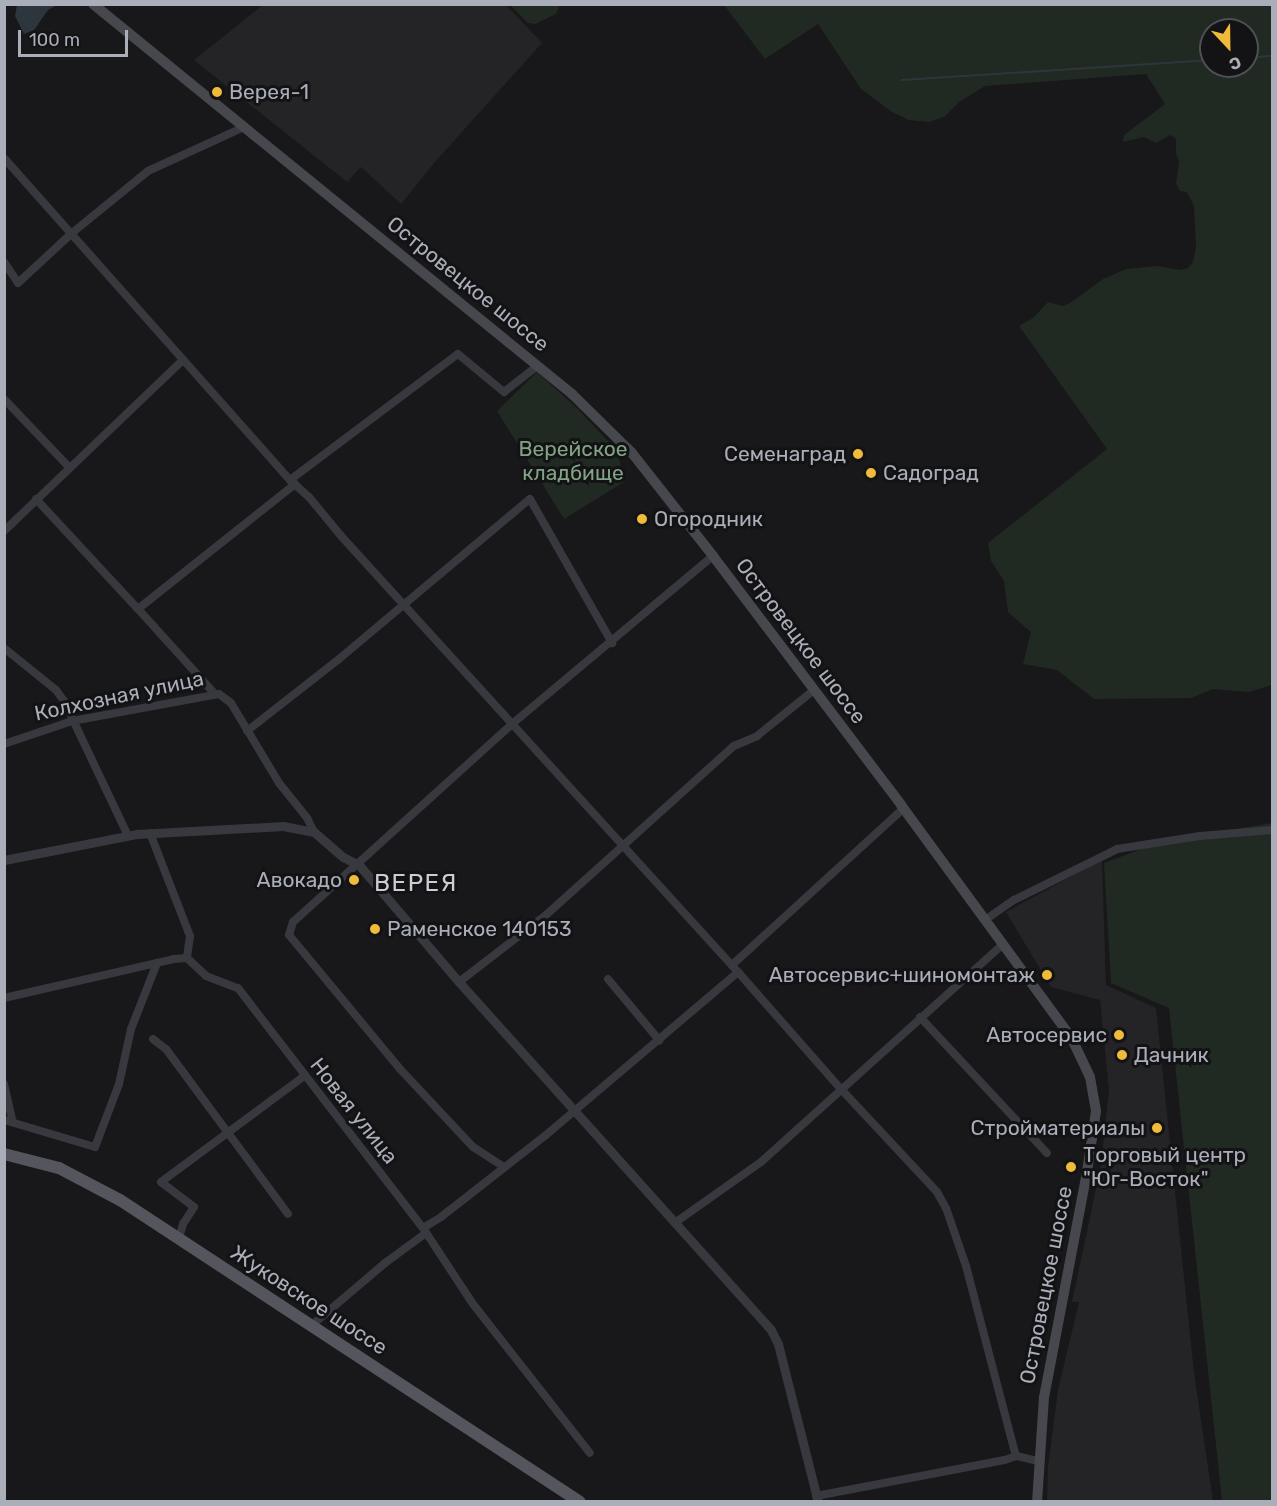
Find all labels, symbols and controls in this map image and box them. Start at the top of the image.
scale bar [21,18,130,56]
north arrow [1199,18,1259,78]
text: 100 m [29,29,80,51]
text: С [1226,52,1244,74]
place label: Верея-1 [229,79,309,105]
marker: Верея-1 [210,85,224,99]
street label: Островецкое шоссе [382,211,554,357]
park label: Верейское кладбище [518,436,628,486]
place label: Семенаград [724,441,846,467]
marker: Семенаград [851,447,865,461]
place label: Садоград [883,460,979,486]
marker: Садоград [864,466,878,480]
place label: Огородник [654,506,763,532]
marker: Огородник [635,512,649,526]
street label: Островецкое шоссе [730,553,872,729]
street label: Колхозная улица [32,666,206,726]
place label: Авокадо [257,867,342,893]
district label: ВЕРЕЯ [374,870,458,898]
marker: Авокадо [347,873,361,887]
place label: Раменское 140153 [387,916,572,942]
marker: Раменское 140153 [368,922,382,936]
place label: Автосервис+шиномонтаж [769,962,1035,988]
marker: Автосервис+шиномонтаж [1040,968,1054,982]
place label: Автосервис [986,1022,1107,1048]
marker: Автосервис [1112,1028,1126,1042]
place label: Дачник [1134,1042,1209,1068]
marker: Дачник [1115,1048,1129,1062]
street label: Новая улица [305,1053,403,1169]
place label: Стройматериалы [971,1115,1145,1141]
marker: Стройматериалы [1150,1121,1164,1135]
place label: Торговый центр "Юг-Восток" [1083,1142,1246,1192]
marker: Торговый центр "Юг-Восток" [1064,1160,1078,1174]
street label: Островецкое шоссе [1014,1184,1078,1386]
street label: Жуковское шоссе [226,1240,392,1360]

